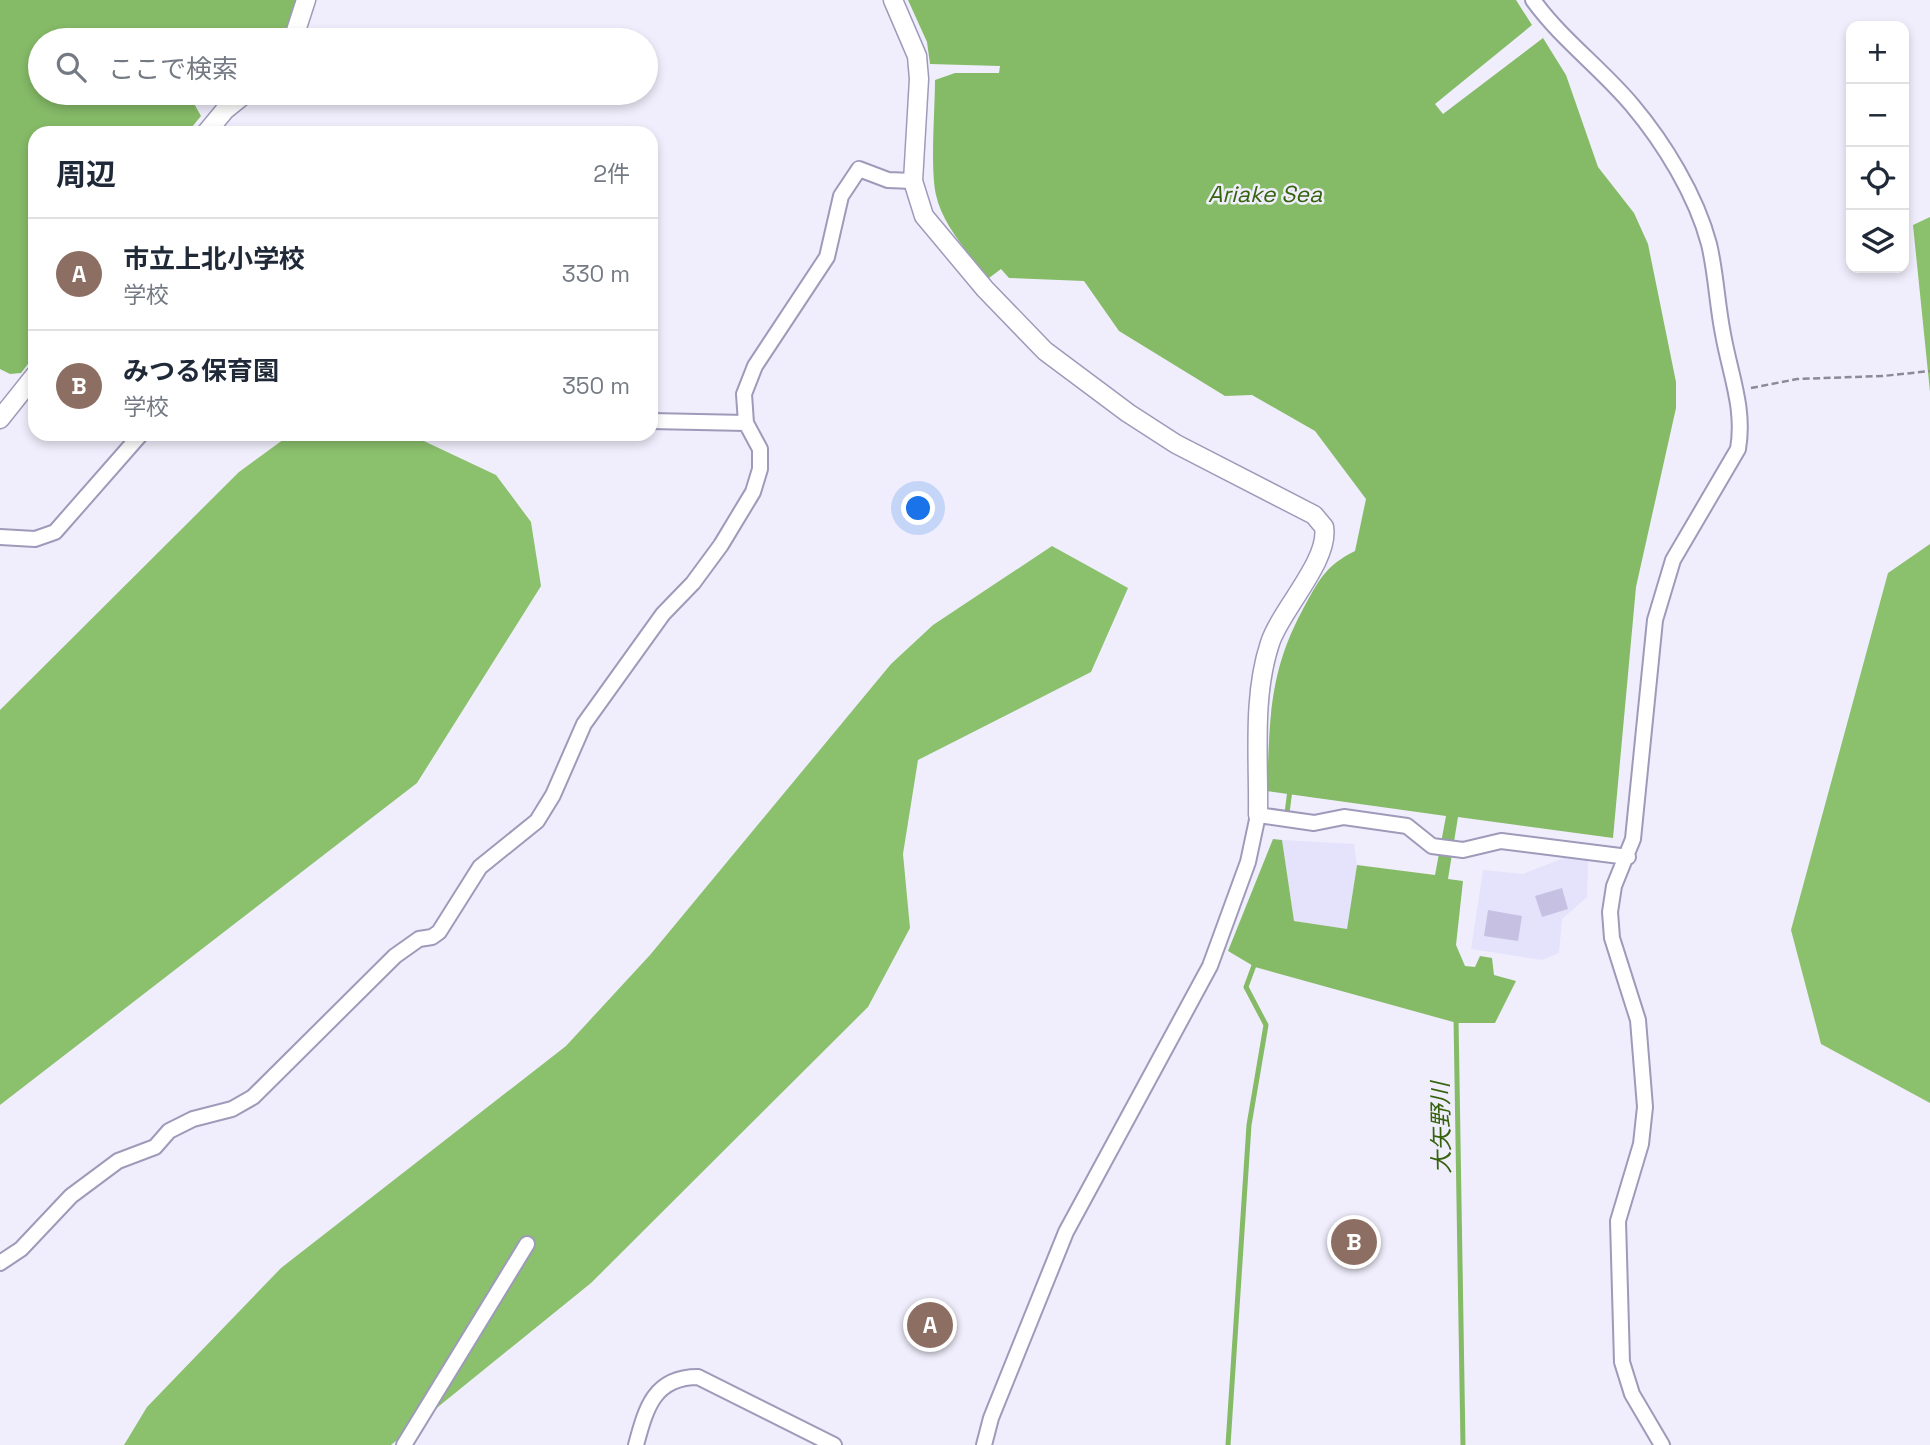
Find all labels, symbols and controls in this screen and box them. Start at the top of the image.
map controls [1846,21,1909,273]
button: + [1846,21,1909,84]
search box [28,28,658,105]
icon: search [52,48,90,86]
text: ここで検索 [108,52,238,86]
button: − [1846,84,1909,147]
button: locate [1846,147,1909,210]
text: 周辺 [56,155,116,194]
text: 2件 [593,159,630,189]
water label: Ariake Sea [1208,179,1323,209]
button: layers [1846,210,1909,273]
text: 市立上北小学校 [123,242,305,276]
text: A [72,259,86,289]
text: 330 m [562,259,630,289]
text: 学校 [123,280,169,310]
text: みつる保育園 [123,354,279,388]
text: B [71,371,87,401]
text: 350 m [562,371,630,401]
text: 学校 [123,392,169,422]
your location [901,491,935,525]
water label: 大矢野川 [1425,1079,1457,1174]
pin: B [1331,1216,1377,1268]
pin: A [907,1299,953,1351]

